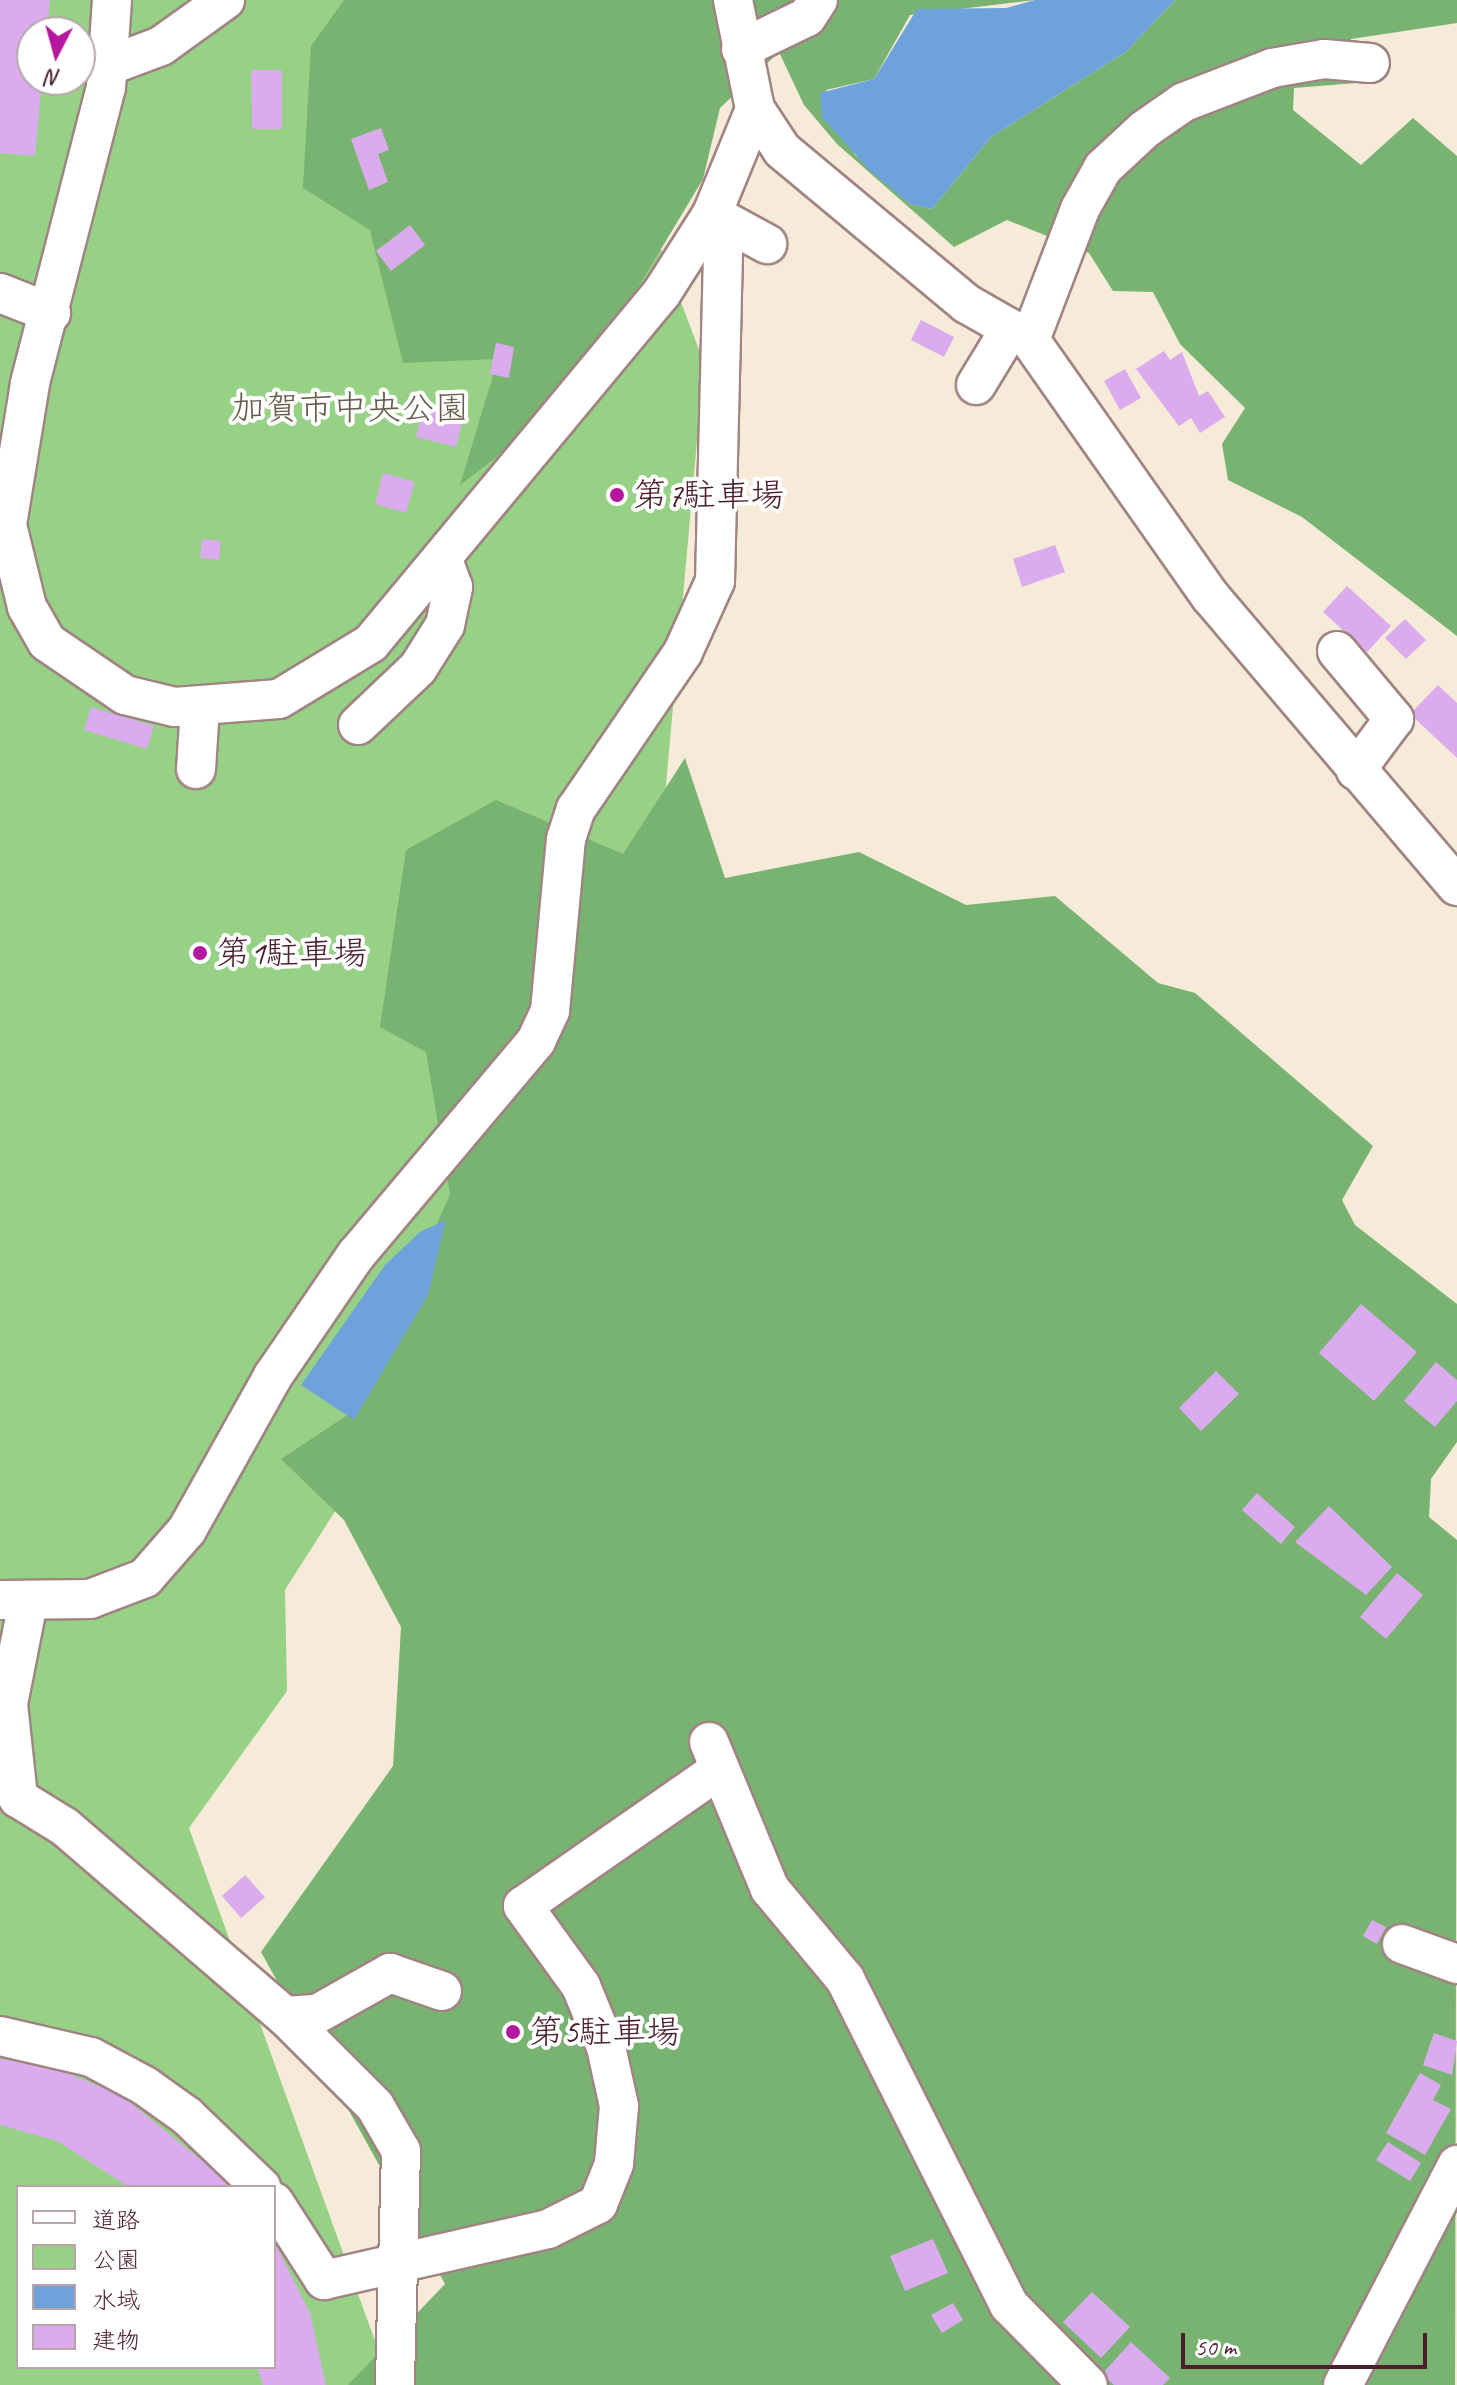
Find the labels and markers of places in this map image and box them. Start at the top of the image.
place label: 第7駐車場 [633,475,784,515]
marker: 第7駐車場 [608,486,626,504]
place label: 第1駐車場 [216,933,367,973]
marker: 第1駐車場 [191,944,209,962]
place label: 第5駐車場 [529,2012,680,2052]
marker: 第5駐車場 [504,2023,522,2041]

